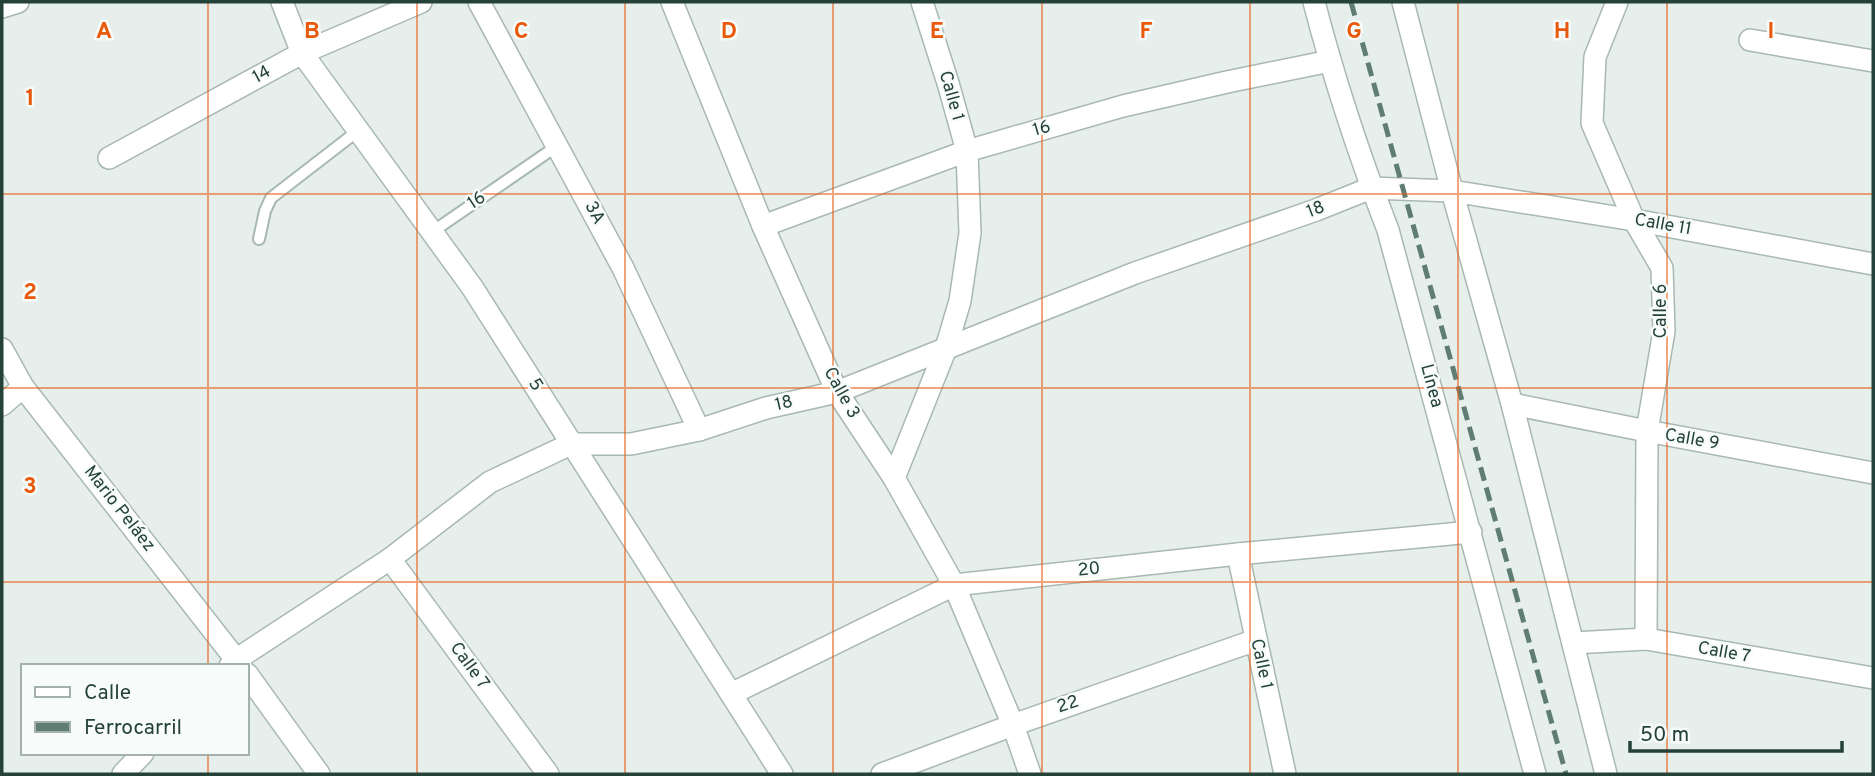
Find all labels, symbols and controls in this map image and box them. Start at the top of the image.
text: A [96,18,112,47]
text: B [304,18,320,47]
text: C [514,18,528,47]
text: D [721,18,737,47]
text: E [930,18,944,47]
text: F [1139,18,1153,47]
text: G [1346,18,1362,47]
text: H [1554,18,1570,47]
text: I [1768,18,1774,47]
street label: 14 [249,61,275,89]
street label: Calle 1 [933,68,969,124]
text: 1 [25,85,35,114]
street label: 16 [1030,116,1054,142]
street label: 16 [463,187,491,215]
street label: 18 [1304,196,1328,224]
street label: 3A [578,197,610,229]
street label: Calle 11 [1632,209,1694,241]
text: 2 [23,279,37,308]
street label: Calle 6 [1650,283,1673,339]
street label: Línea [1414,362,1448,410]
street label: Calle 3 [818,363,864,423]
street label: 5 [522,374,548,396]
street label: 18 [773,391,795,417]
street label: Calle 9 [1663,424,1721,456]
street label: Mario Peláez [78,461,160,557]
text: 3 [23,473,37,502]
street label: 20 [1077,557,1101,583]
street label: Calle 1 [1244,637,1278,691]
street label: Calle 7 [1696,637,1752,669]
street label: Calle 7 [444,638,494,694]
legend [21,664,248,755]
text: Calle [84,680,131,707]
street label: 22 [1054,691,1082,719]
scale bar [1630,710,1842,754]
text: Ferrocarril [84,715,182,742]
text: 50 m [1640,722,1689,749]

